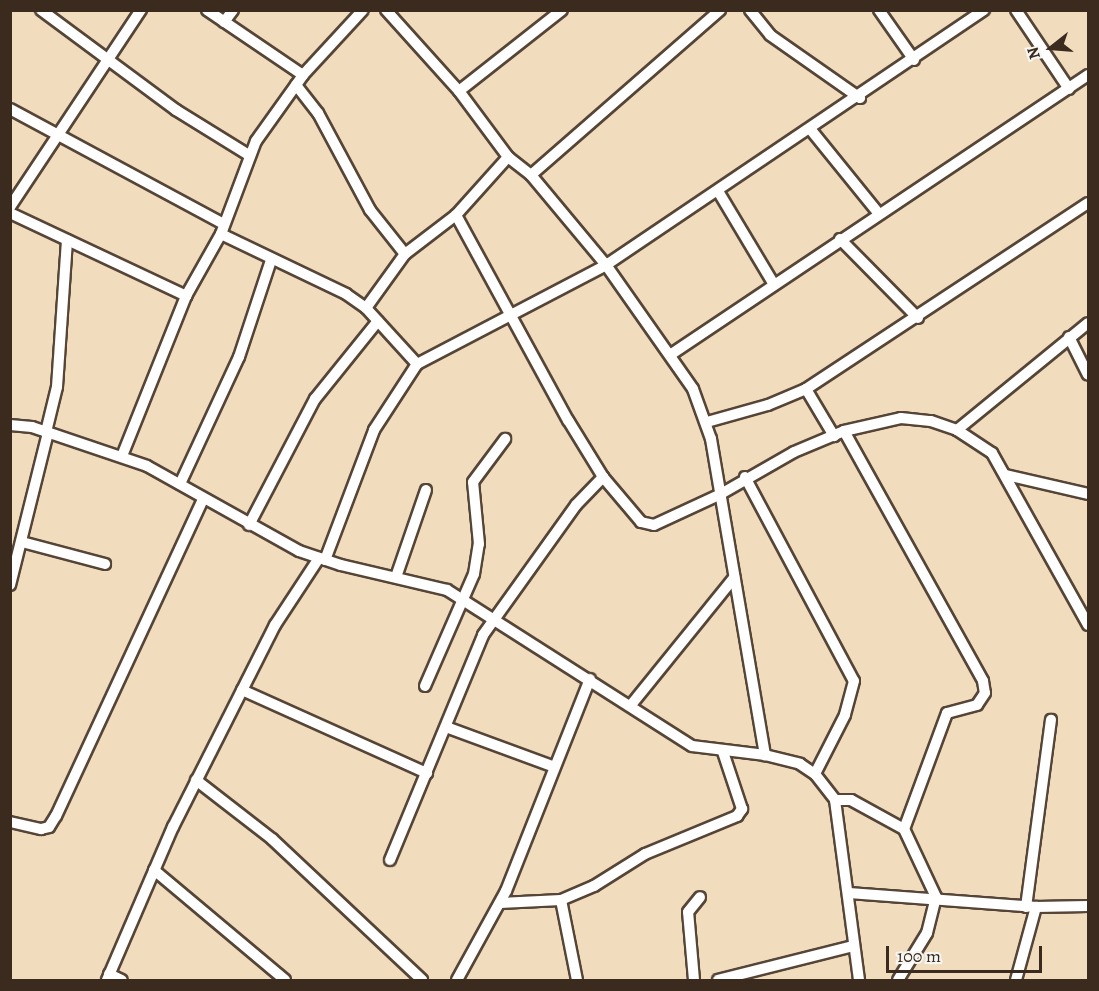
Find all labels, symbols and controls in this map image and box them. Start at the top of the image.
north arrow [1021,18,1081,78]
text: N [1022,44,1046,62]
scale bar [889,934,1045,972]
text: 100 m [897,944,941,968]

